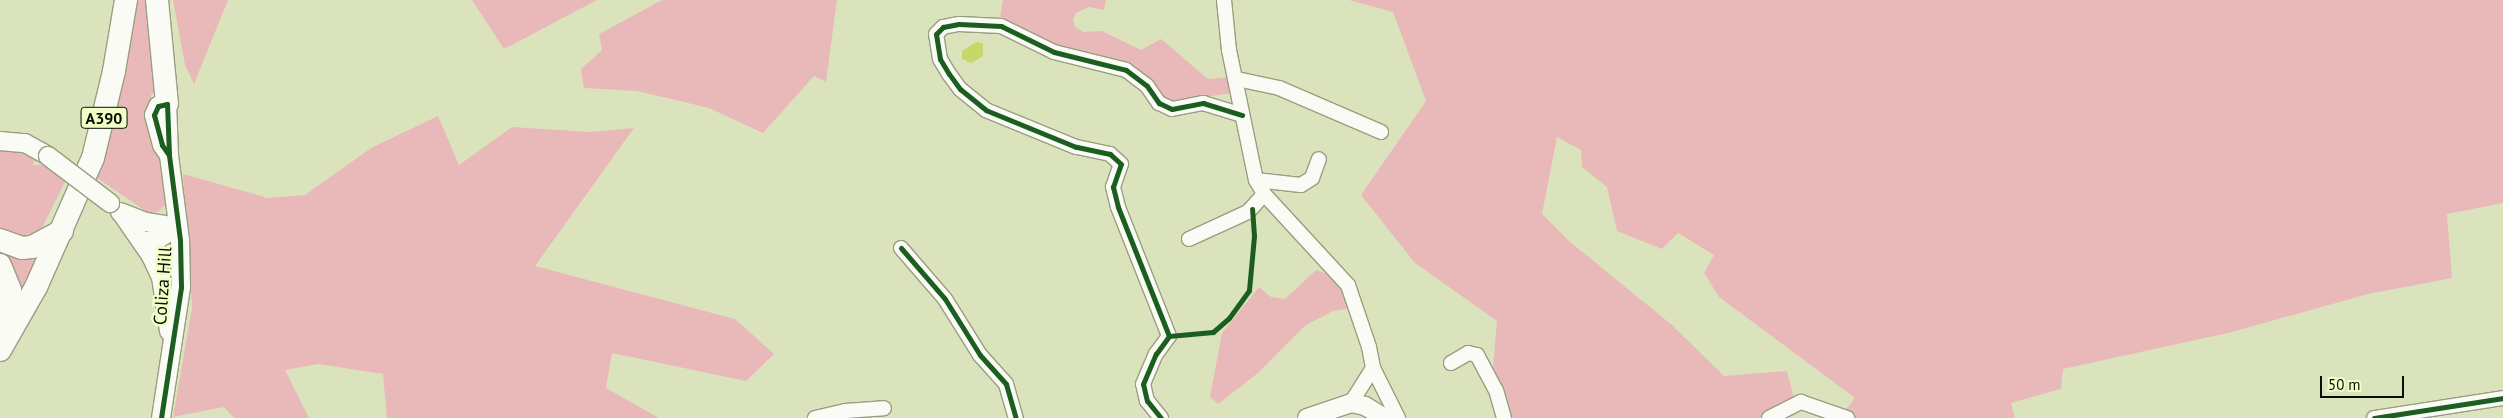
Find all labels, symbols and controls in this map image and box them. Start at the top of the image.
road number: A390 [80,105,128,132]
street label: Coliza Hill [149,246,177,326]
scale bar [2323,366,2407,398]
text: 50 m [2328,375,2361,394]

